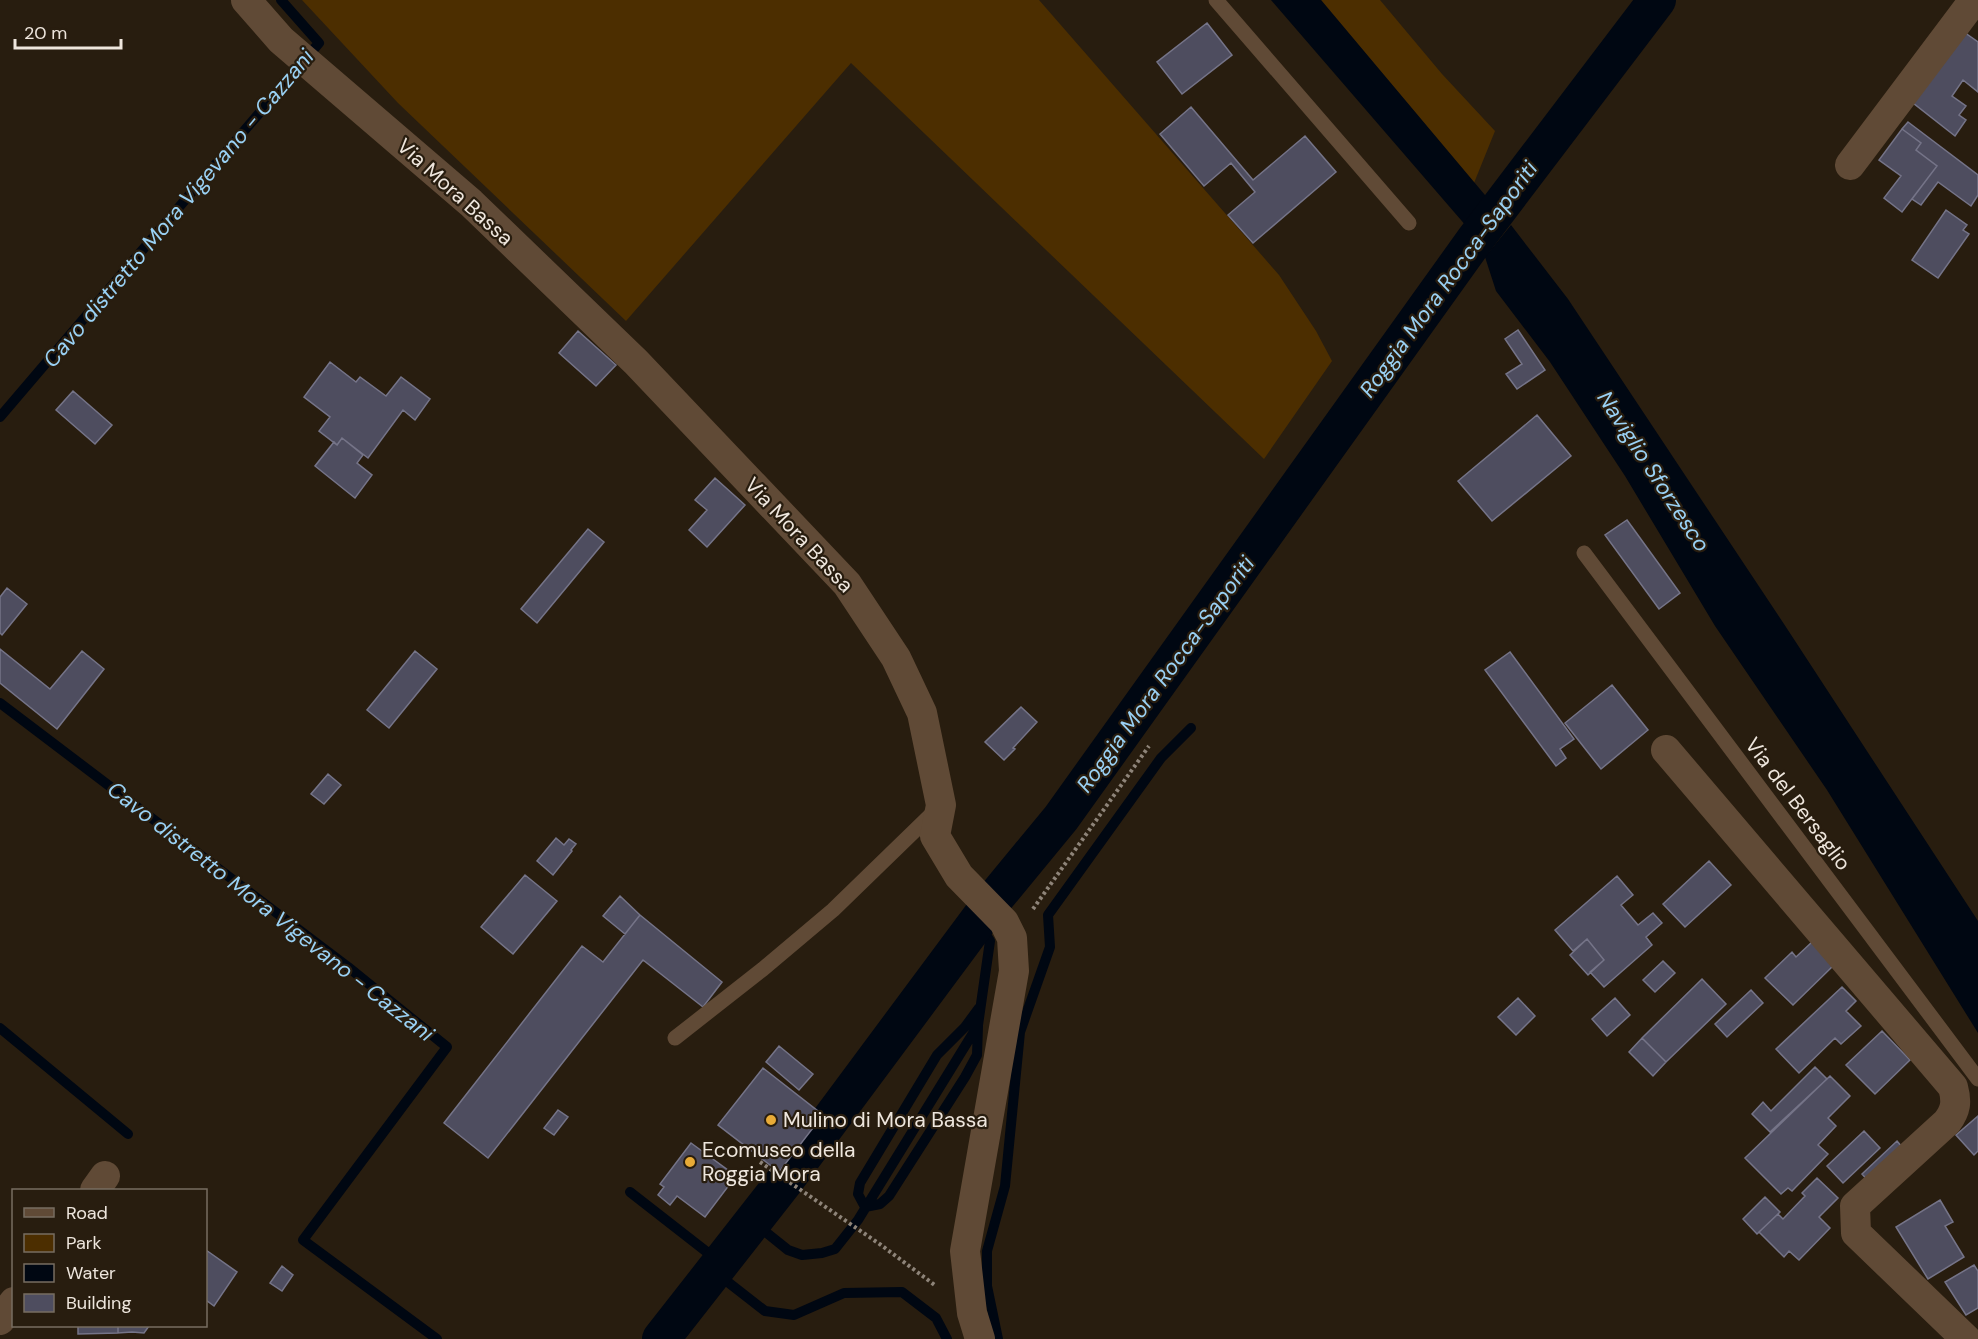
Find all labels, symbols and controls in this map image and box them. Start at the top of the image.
scale bar [15,12,122,50]
text: 20 m [24,21,67,45]
water label: Cavo distretto Mora Vigevano - Cazzani [37,43,321,373]
street label: Via Mora Bassa [391,132,519,252]
water label: Roggia Mora Rocca-Saporiti [1353,155,1544,403]
water label: Naviglio Sforzesco [1591,385,1717,557]
street label: Via Mora Bassa [738,471,860,599]
water label: Roggia Mora Rocca-Saporiti [1070,550,1261,798]
street label: Via del Bersaglio [1739,732,1857,876]
water label: Cavo distretto Mora Vigevano - Cazzani [101,775,440,1048]
place label: Mulino di Mora Bassa [783,1106,988,1134]
marker: Mulino di Mora Bassa [764,1113,778,1127]
place label: Ecomuseo della Roggia Mora [702,1136,855,1188]
marker: Ecomuseo della Roggia Mora [683,1155,697,1169]
legend [12,1189,207,1327]
text: Road [66,1201,108,1225]
text: Park [66,1231,102,1255]
text: Water [66,1261,116,1285]
text: Building [66,1291,131,1315]

